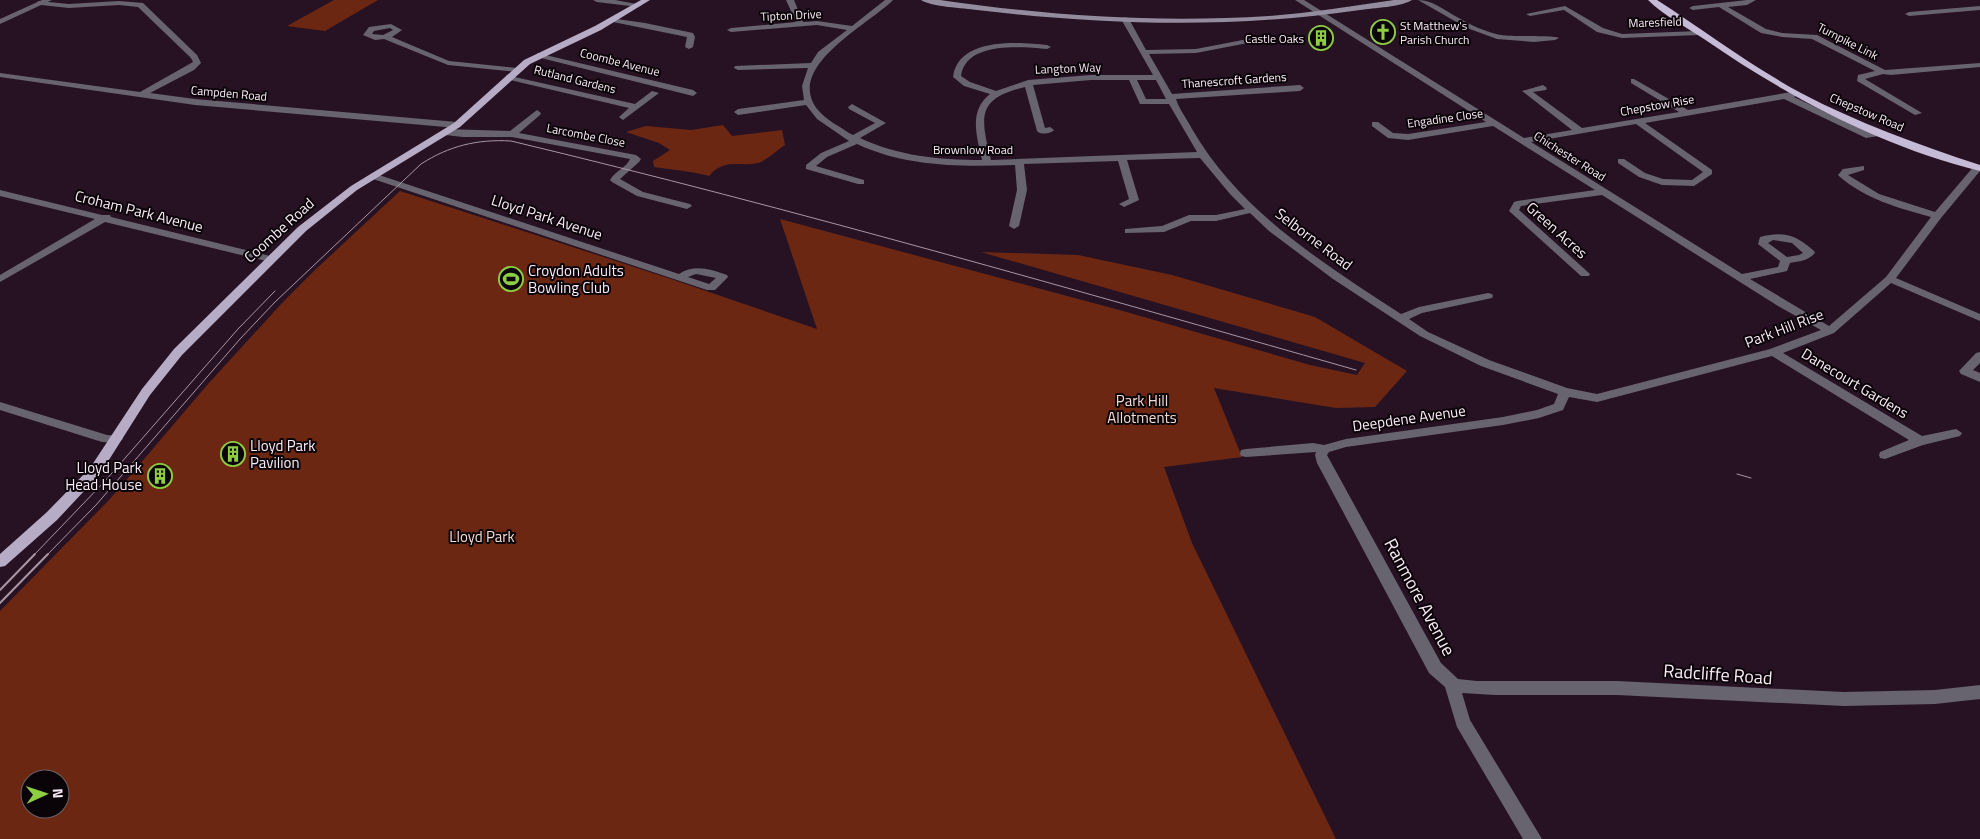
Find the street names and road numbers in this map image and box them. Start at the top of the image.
street label: Tipton Drive [760,4,822,26]
street label: Maresfield [1628,12,1682,32]
street label: Turnpike Link [1814,18,1882,65]
street label: Coombe Avenue [578,43,662,81]
street label: Langton Way [1035,57,1102,79]
street label: Rutland Gardens [532,60,618,98]
street label: Thanescroft Gardens [1181,67,1288,93]
street label: Campden Road [190,80,268,106]
street label: Chepstow Road [1827,88,1907,136]
street label: Chepstow Rise [1618,89,1696,121]
street label: Engadine Close [1406,103,1484,133]
street label: Larcombe Close [545,118,627,152]
street label: Chichester Road [1530,126,1610,186]
street label: Brownlow Road [933,140,1013,159]
street label: Croham Park Avenue [72,184,206,238]
street label: Lloyd Park Avenue [488,188,606,246]
street label: Coombe Road [239,192,319,268]
street label: Green Acres [1521,196,1593,264]
street label: Selborne Road [1271,202,1357,276]
street label: Park Hill Rise [1741,302,1827,354]
street label: Danecourt Gardens [1797,342,1913,424]
street label: Deepdene Avenue [1351,399,1467,437]
street label: Ranmore Avenue [1378,533,1462,661]
street label: Radcliffe Road [1663,657,1773,691]

